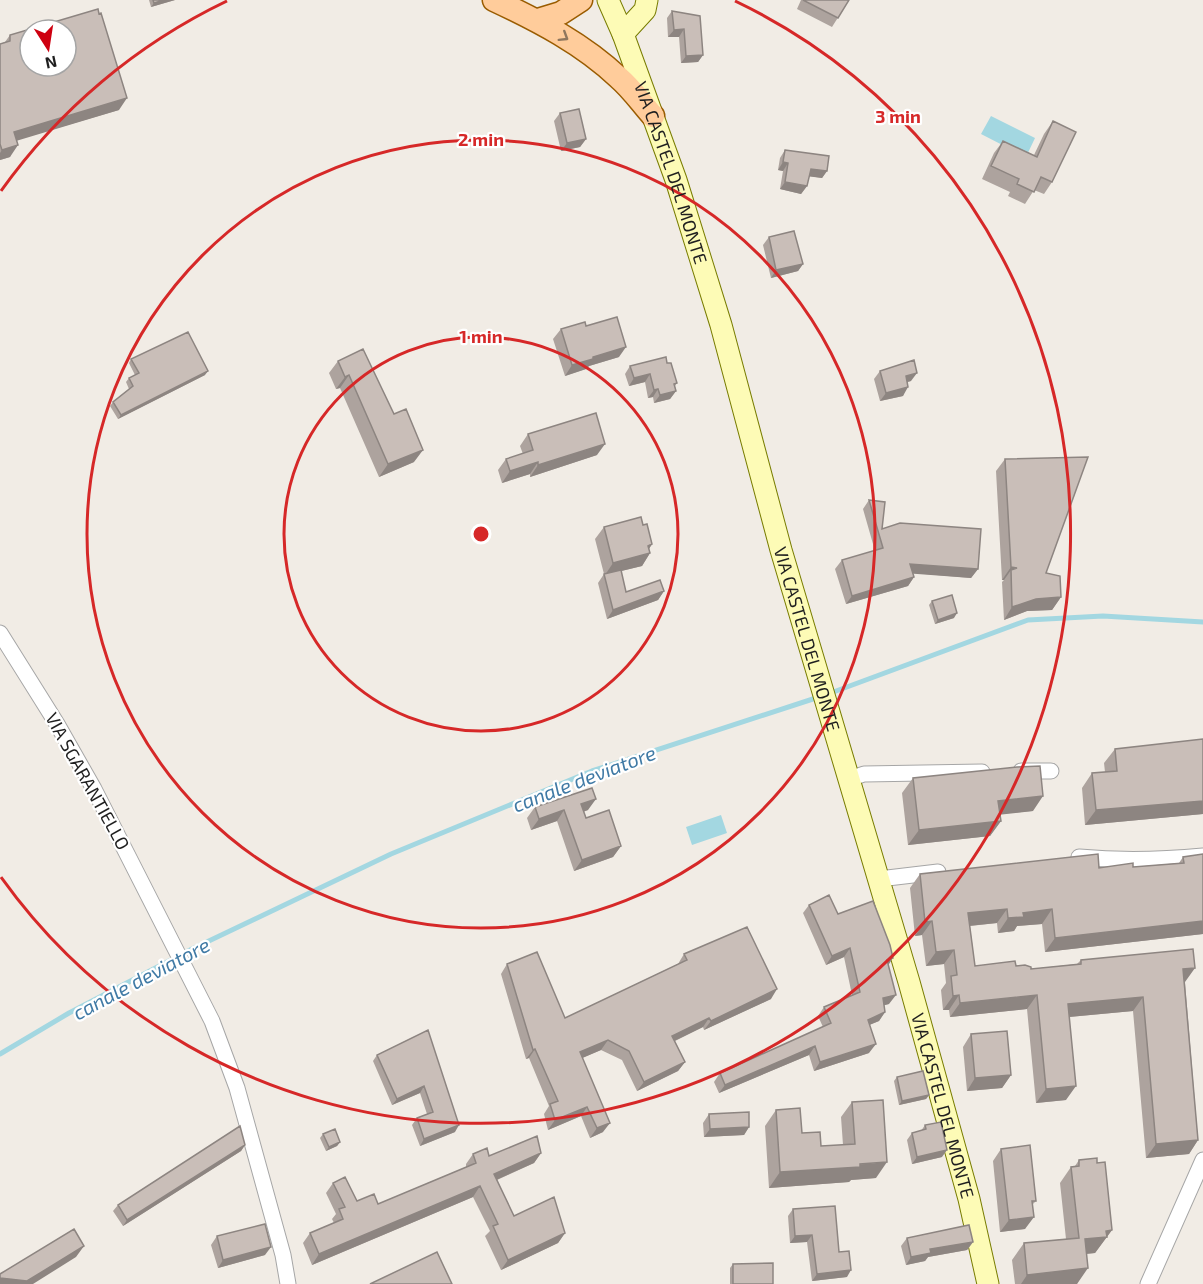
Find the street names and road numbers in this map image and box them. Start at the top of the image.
street label: VIA CASTEL DEL MONTE [630,78,712,267]
street label: VIA CASTEL DEL MONTE [770,544,845,734]
street label: VIA SGARANTIELLO [41,709,135,853]
street label: VIA CASTEL DEL MONTE [907,1010,979,1201]

